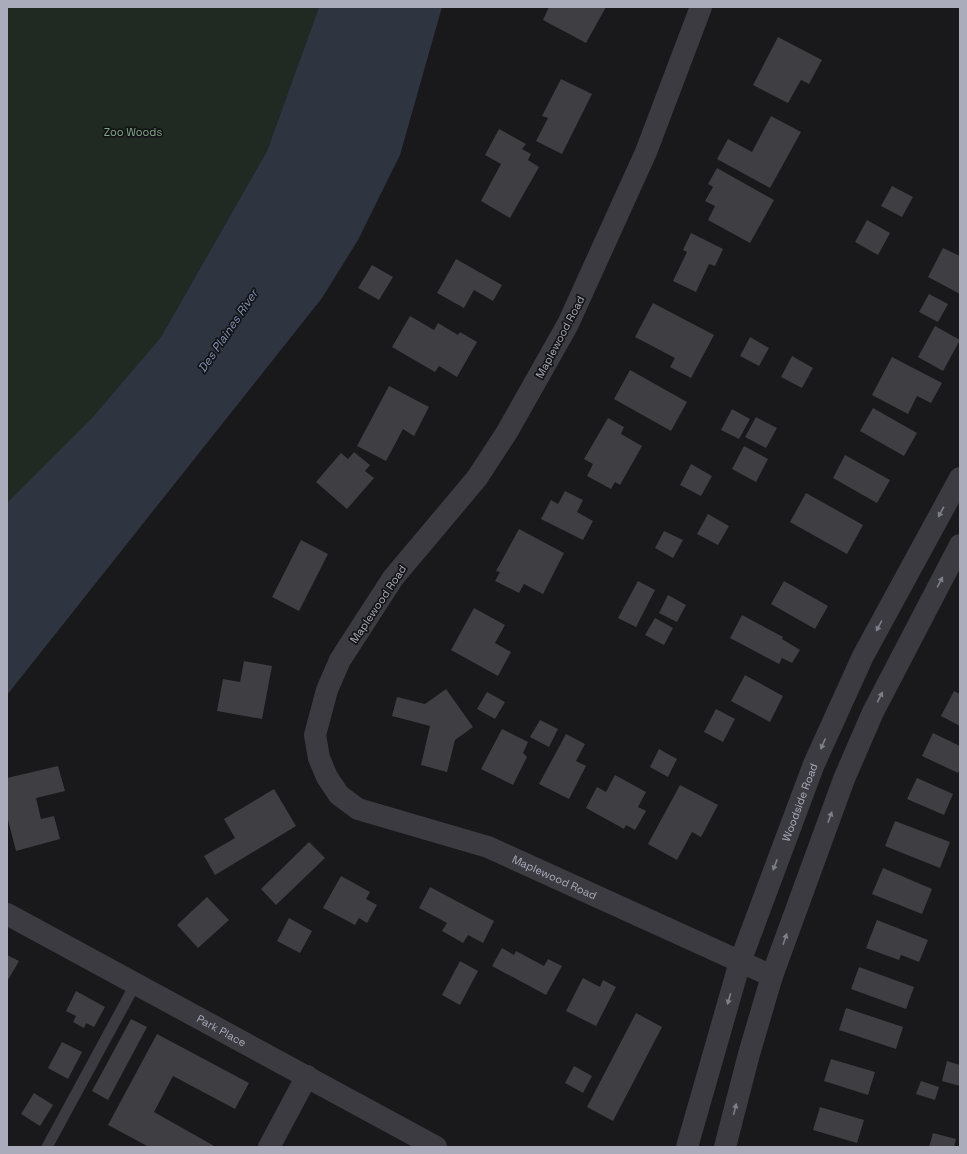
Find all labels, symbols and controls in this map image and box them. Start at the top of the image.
park label: Zoo Woods [104,125,162,139]
water label: Des Plaines River [194,285,262,376]
street label: Maplewood Road [532,293,588,381]
one-way arrow [938,506,945,518]
street label: Maplewood Road [347,562,409,646]
one-way arrow [937,576,944,588]
one-way arrow [876,621,883,632]
one-way arrow [877,692,883,703]
one-way arrow [820,738,826,750]
street label: Woodside Road [779,761,821,843]
one-way arrow [827,811,833,823]
street label: Maplewood Road [510,852,599,902]
one-way arrow [772,859,778,871]
one-way arrow [783,933,789,945]
one-way arrow [726,993,732,1005]
street label: Park Place [194,1011,249,1050]
one-way arrow [732,1103,738,1115]

